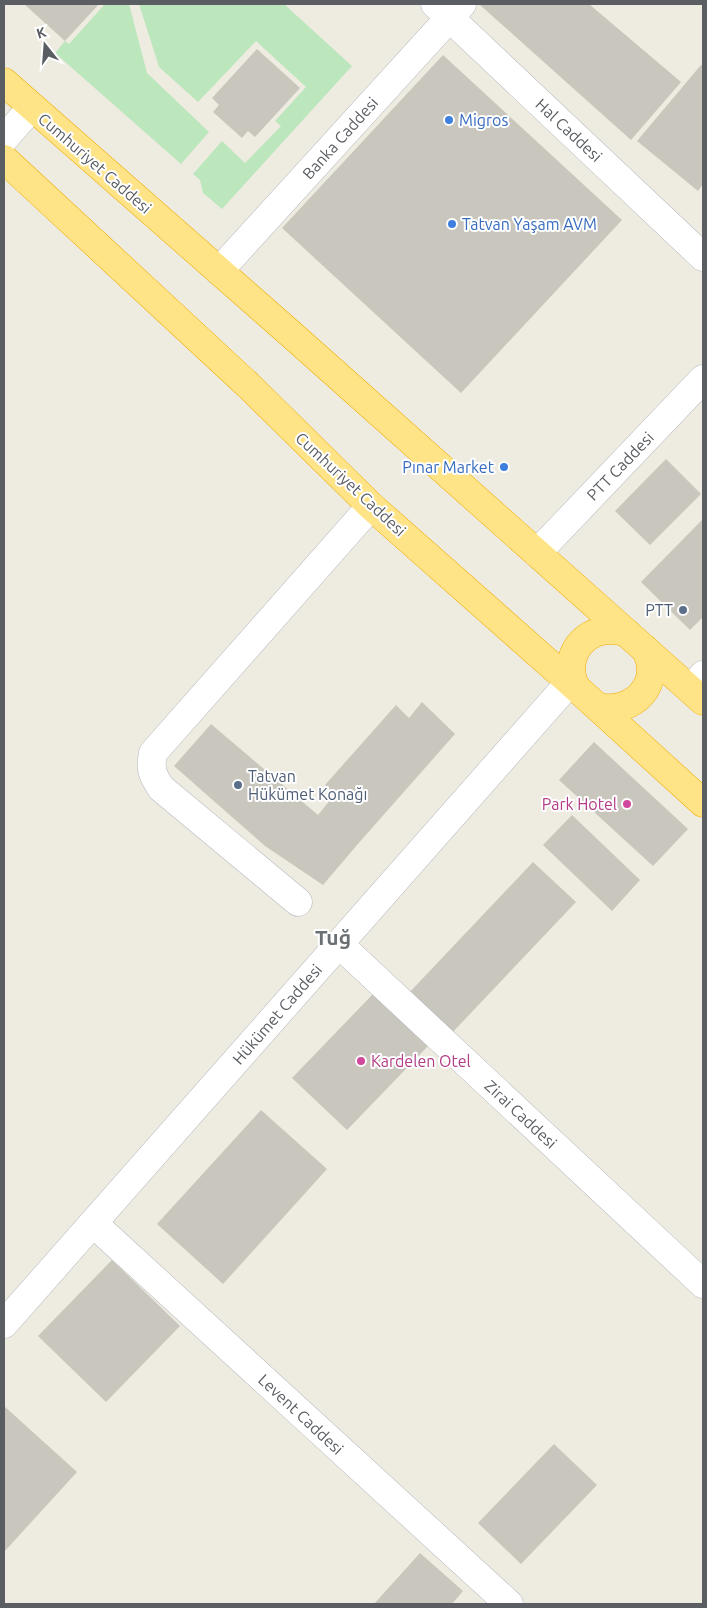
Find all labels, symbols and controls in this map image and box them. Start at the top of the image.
north arrow [20,20,70,70]
text: K [34,23,49,42]
street label: Banka Caddesi [299,93,381,183]
street label: Hal Caddesi [532,95,606,165]
street label: Cumhuriyet Caddesi [35,109,155,217]
place label: Migros [459,111,508,129]
marker: Migros [443,114,455,126]
place label: Tatvan Yaşam AVM [462,215,597,233]
marker: Tatvan Yaşam AVM [446,218,458,230]
street label: Cumhuriyet Caddesi [292,428,410,540]
street label: PTT Caddesi [583,428,657,504]
place label: Pınar Market [402,458,495,476]
marker: Pınar Market [498,461,510,473]
place label: PTT [645,601,673,619]
marker: PTT [677,604,689,616]
place label: Tatvan Hükümet Konağı [248,767,367,803]
marker: Tatvan Hükümet Konağı [232,779,244,791]
place label: Park Hotel [542,795,617,813]
marker: Park Hotel [621,798,633,810]
district label: Tuğ [315,925,351,949]
street label: Hükümet Caddesi [229,960,325,1068]
place label: Kardelen Otel [371,1052,471,1070]
marker: Kardelen Otel [355,1055,367,1067]
street label: Zirai Caddesi [481,1076,561,1152]
street label: Levent Caddesi [255,1370,347,1458]

